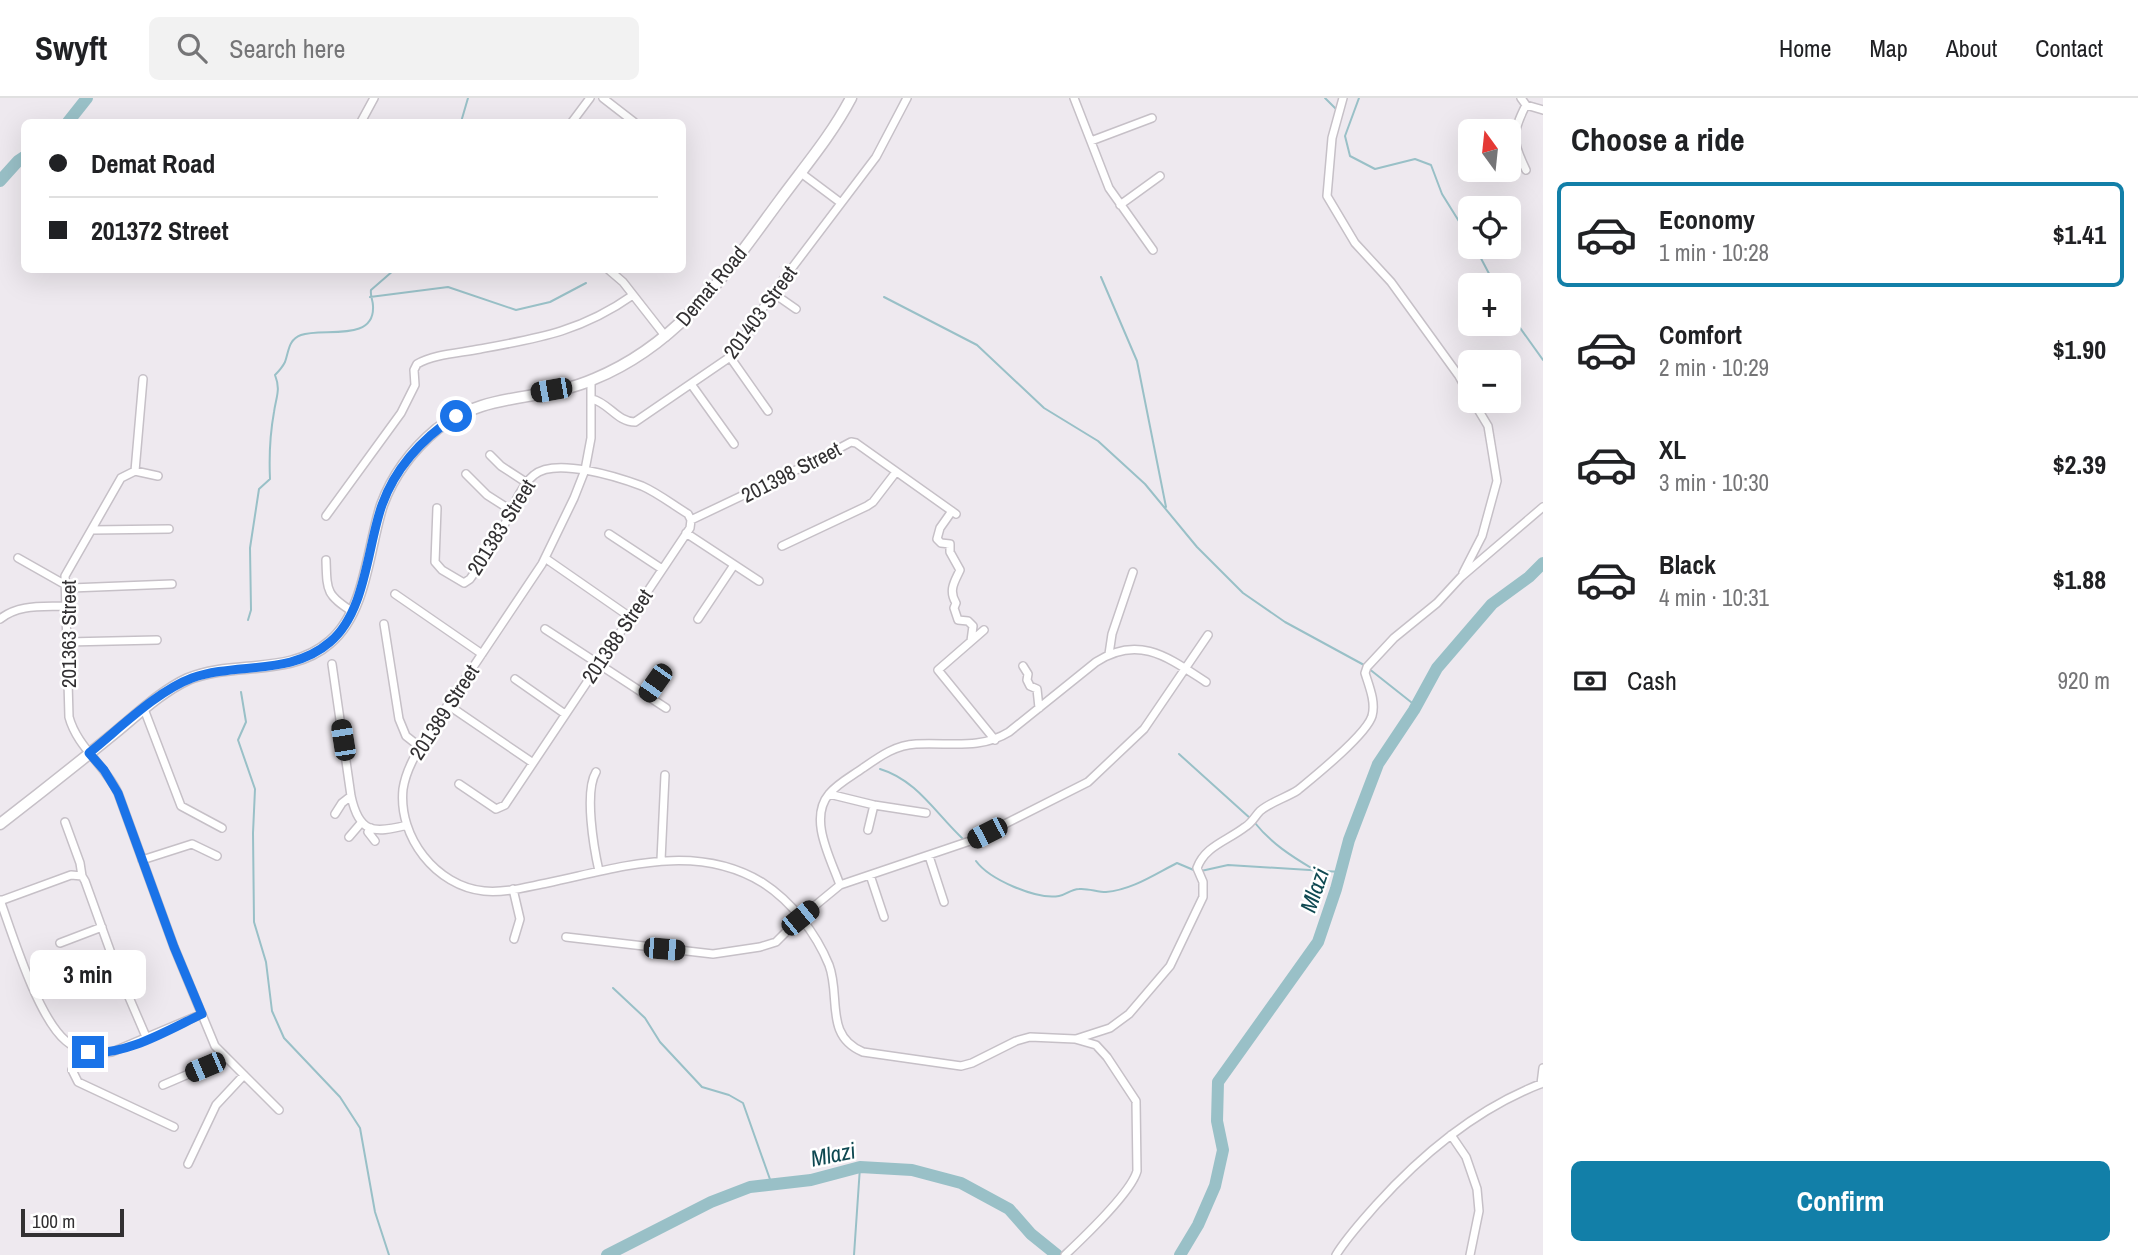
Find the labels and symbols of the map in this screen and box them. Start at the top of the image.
north arrow [1458,119,1521,182]
street label: Demat Road [669,240,753,332]
street label: 201403 Street [716,260,804,364]
car [529,376,574,404]
route start [440,400,472,432]
street label: 201398 Street [736,434,846,509]
street label: 201383 Street [460,473,542,581]
street label: 201363 Street [54,580,83,688]
street label: 201388 Street [575,583,659,689]
street label: 201389 Street [402,659,486,765]
car [635,660,676,706]
car [330,718,357,762]
car [964,814,1011,852]
water label: Mlazi [1292,863,1336,916]
car [778,897,823,939]
car [643,937,686,961]
callout: 3 min [30,950,146,1000]
route end [72,1036,104,1068]
car [182,1049,229,1085]
water label: Mlazi [808,1134,859,1174]
scale bar [21,1206,124,1238]

